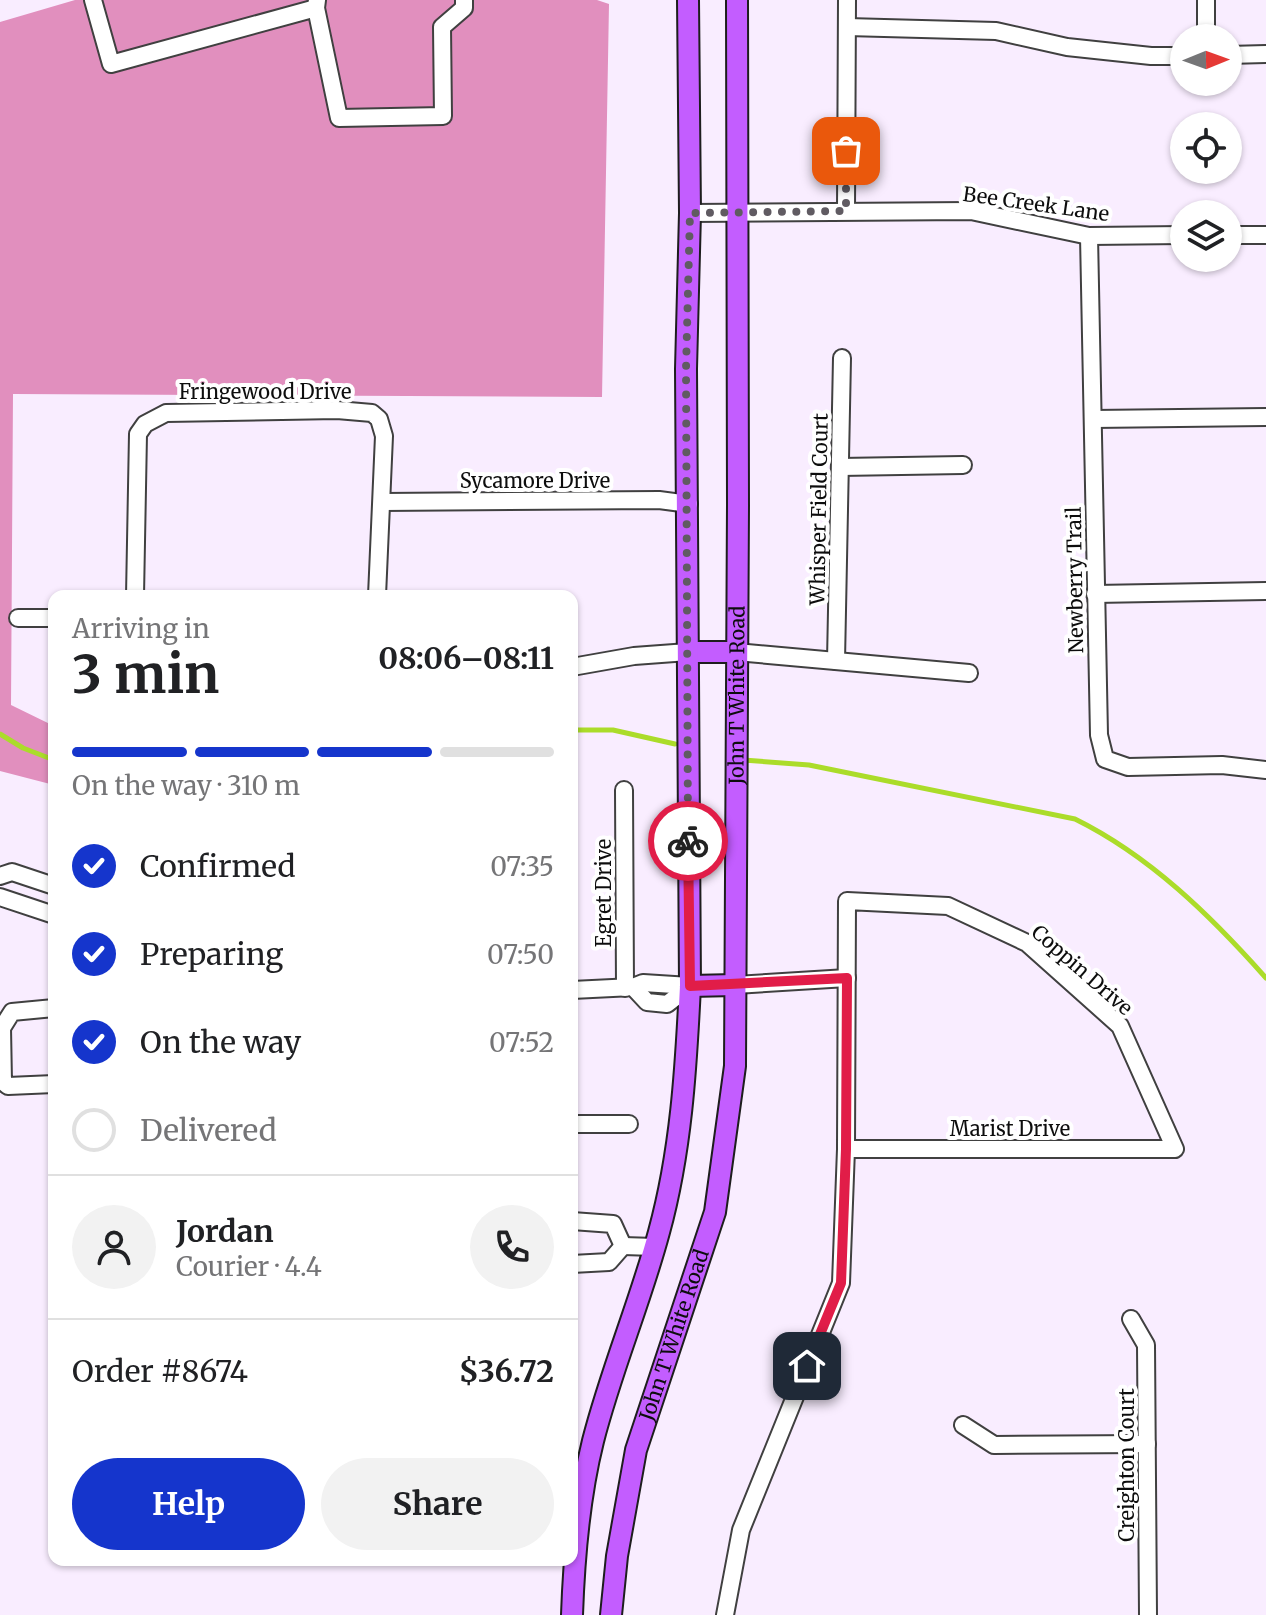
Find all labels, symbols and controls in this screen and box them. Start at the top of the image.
north arrow [1170,24,1242,96]
map controls [1170,24,1242,272]
button: locate [1170,112,1242,184]
pin [812,117,880,185]
icon: bag [824,129,868,173]
street label: Bee Creek Lane [961,181,1111,226]
button: layers [1170,200,1242,272]
street label: Fringewood Drive [179,379,351,404]
street label: Whisper Field Court [804,413,833,606]
street label: Sycamore Drive [460,468,610,493]
street label: Newberry Trail [1061,506,1088,654]
street label: John T White Road [723,606,749,786]
text: Arriving in [72,612,210,645]
text: 08:06–08:11 [378,639,554,677]
text: 3 min [72,642,219,707]
text: On the way · 310 m [72,769,300,802]
courier [648,801,728,881]
icon: bike [666,819,710,863]
street label: Egret Drive [591,839,616,947]
icon: check [72,844,116,888]
text: Confirmed [140,847,295,885]
text: 07:35 [490,850,554,883]
street label: Coppin Drive [1027,919,1138,1020]
icon: check [72,932,116,976]
text: Preparing [140,935,283,973]
text: 07:50 [487,938,554,971]
icon: check [72,1020,116,1064]
text: On the way [140,1023,301,1061]
text: 07:52 [489,1026,554,1059]
text: Delivered [140,1111,277,1149]
street label: Marist Drive [950,1116,1070,1141]
button: person [72,1205,156,1289]
button: phone [470,1205,554,1289]
text: Jordan [176,1212,274,1250]
street label: John T White Road [633,1246,714,1425]
text: Courier · 4.4 [176,1250,322,1283]
pin [773,1332,841,1400]
icon: home [785,1344,829,1388]
text: Order #8674 [72,1352,248,1390]
text: $36.72 [459,1352,554,1390]
street label: Creighton Court [1114,1388,1139,1542]
button: Help [72,1458,305,1550]
button: Share [321,1458,554,1550]

